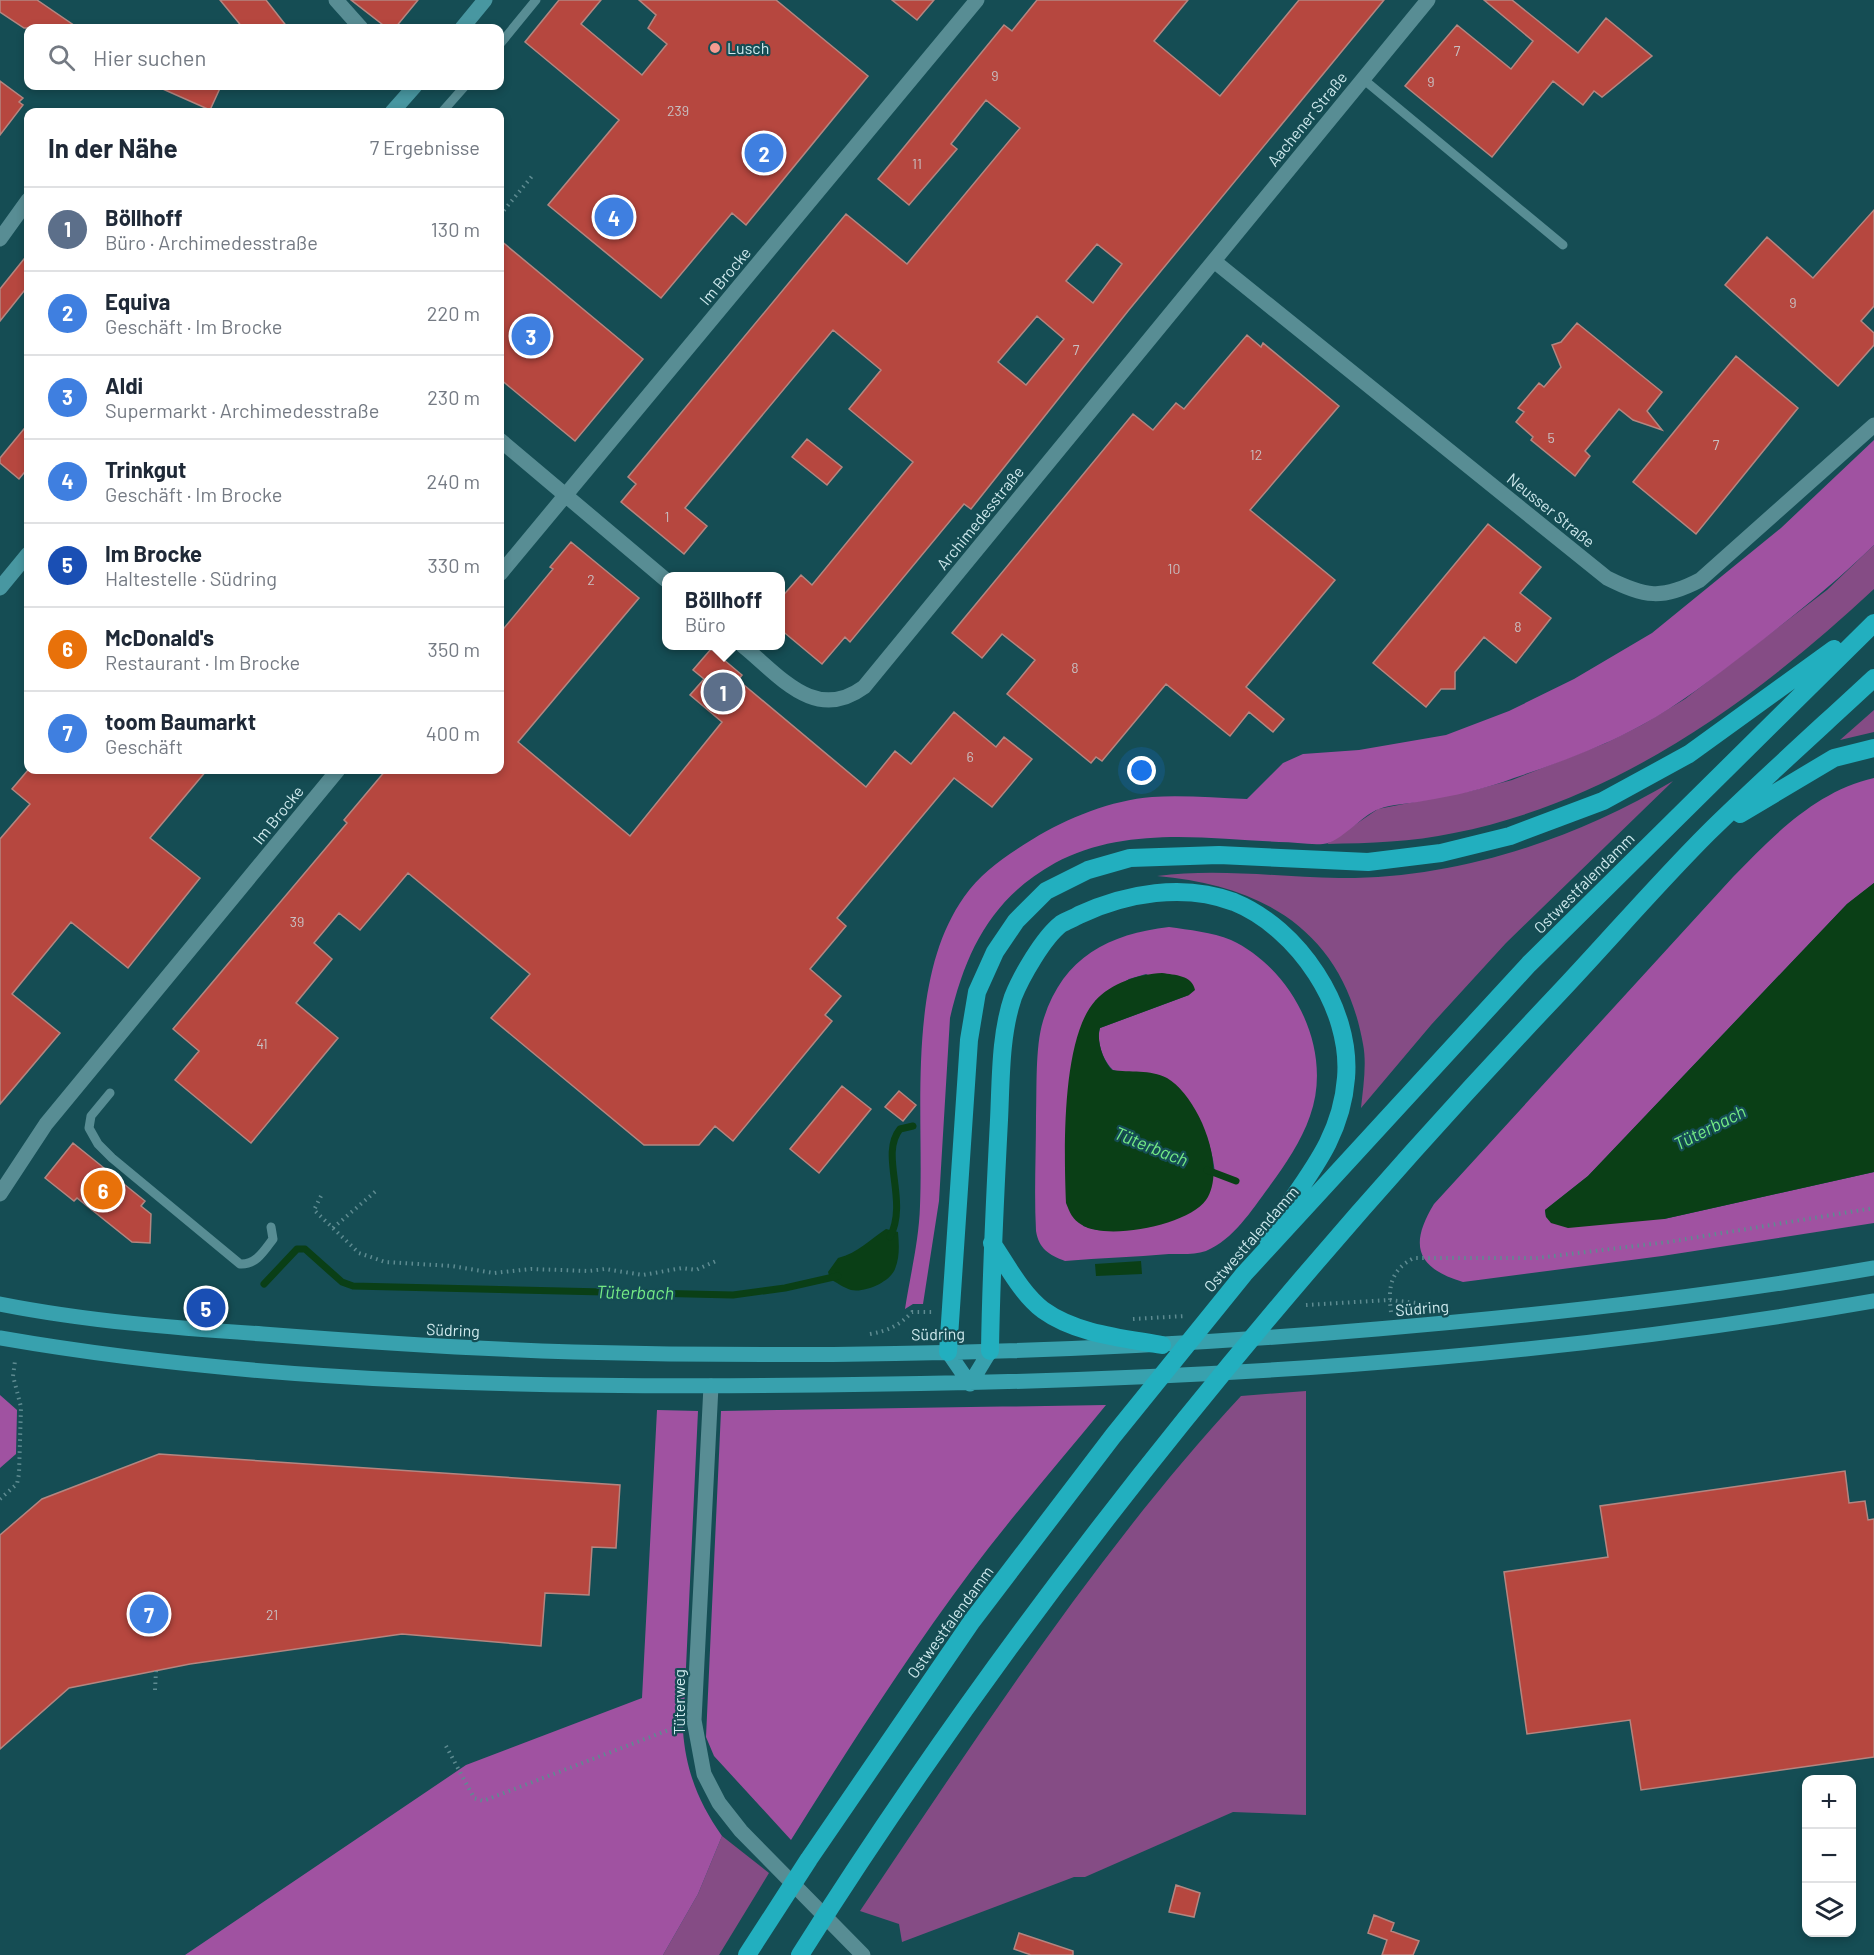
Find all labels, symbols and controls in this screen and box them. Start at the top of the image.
search box [24,24,504,90]
place label: Lusch [727,38,769,57]
icon: search [45,41,78,74]
marker: Lusch [708,41,722,55]
house number: 7 [1454,42,1461,59]
text: Hier suchen [93,44,206,70]
house number: 9 [991,67,999,84]
street label: Aachener Straße [1263,68,1350,170]
house number: 9 [1427,73,1435,90]
house number: 239 [667,102,689,119]
pin: 2 [744,130,783,176]
text: In der Nähe [48,132,178,163]
text: 7 Ergebnisse [370,135,480,159]
house number: 11 [912,155,922,172]
pin: 4 [594,194,634,240]
text: Böllhoff [105,204,182,230]
text: 1 [64,217,71,241]
text: 130 m [431,217,480,241]
text: Büro · Archimedesstraße [105,230,318,254]
street label: Im Brocke [695,243,754,308]
text: Equiva [105,288,170,314]
house number: 9 [1789,294,1797,311]
text: 2 [62,301,73,325]
text: 220 m [427,301,480,325]
text: Geschäft · Im Brocke [105,314,282,338]
pin: 3 [512,314,550,358]
house number: 7 [1073,341,1080,358]
text: Aldi [105,372,143,398]
text: 3 [62,385,73,409]
text: 230 m [427,385,480,409]
text: Supermarkt · Archimedesstraße [105,398,379,422]
house number: 5 [1547,429,1555,446]
house number: 7 [1713,436,1720,453]
house number: 12 [1250,446,1262,463]
text: Trinkgut [105,456,186,482]
street label: Archimedesstraße [932,462,1027,573]
street label: Neusser Straße [1504,468,1599,551]
text: 4 [61,469,74,493]
text: 240 m [426,469,480,493]
text: Geschäft · Im Brocke [105,482,282,506]
house number: 1 [665,508,669,525]
text: Im Brocke [105,540,202,566]
text: 5 [62,553,73,577]
text: 330 m [428,553,480,577]
house number: 10 [1168,560,1180,577]
text: Haltestelle · Südring [105,566,277,590]
house number: 2 [587,571,595,588]
popup [662,572,785,650]
text: Böllhoff [685,586,762,612]
text: Büro [685,612,726,636]
house number: 8 [1514,618,1522,635]
text: McDonald's [105,624,214,650]
text: 6 [62,637,73,661]
text: 350 m [428,637,480,661]
text: Restaurant · Im Brocke [105,650,300,674]
house number: 8 [1071,659,1079,676]
pin: 1 [704,670,742,714]
text: toom Baumarkt [105,708,256,734]
text: 7 [63,721,72,745]
text: 400 m [426,721,480,745]
text: Geschäft [105,734,183,758]
house number: 6 [966,748,974,765]
your location [1127,756,1156,785]
street label: Im Brocke [248,782,307,848]
street label: Ostwestfalendamm [1529,828,1638,937]
house number: 39 [290,913,304,930]
house number: 41 [256,1035,268,1052]
water label: Tüterbach [1670,1100,1749,1155]
water label: Tüterbach [1111,1121,1192,1171]
pin: 6 [84,1168,122,1212]
street label: Ostwestfalendamm [1199,1182,1302,1296]
water label: Tüterbach [596,1280,674,1304]
pin: 5 [186,1286,226,1330]
street label: Südring [1394,1296,1450,1319]
street label: Südring [426,1319,480,1340]
street label: Südring [911,1324,965,1343]
street label: Ostwestfalendamm [902,1562,997,1682]
pin: 7 [130,1592,168,1636]
house number: 21 [266,1606,278,1623]
street label: Tüterweg [669,1669,688,1735]
map controls [1802,1775,1856,1937]
button: + [1802,1775,1856,1829]
button: − [1802,1829,1856,1883]
button: layers [1802,1883,1856,1937]

